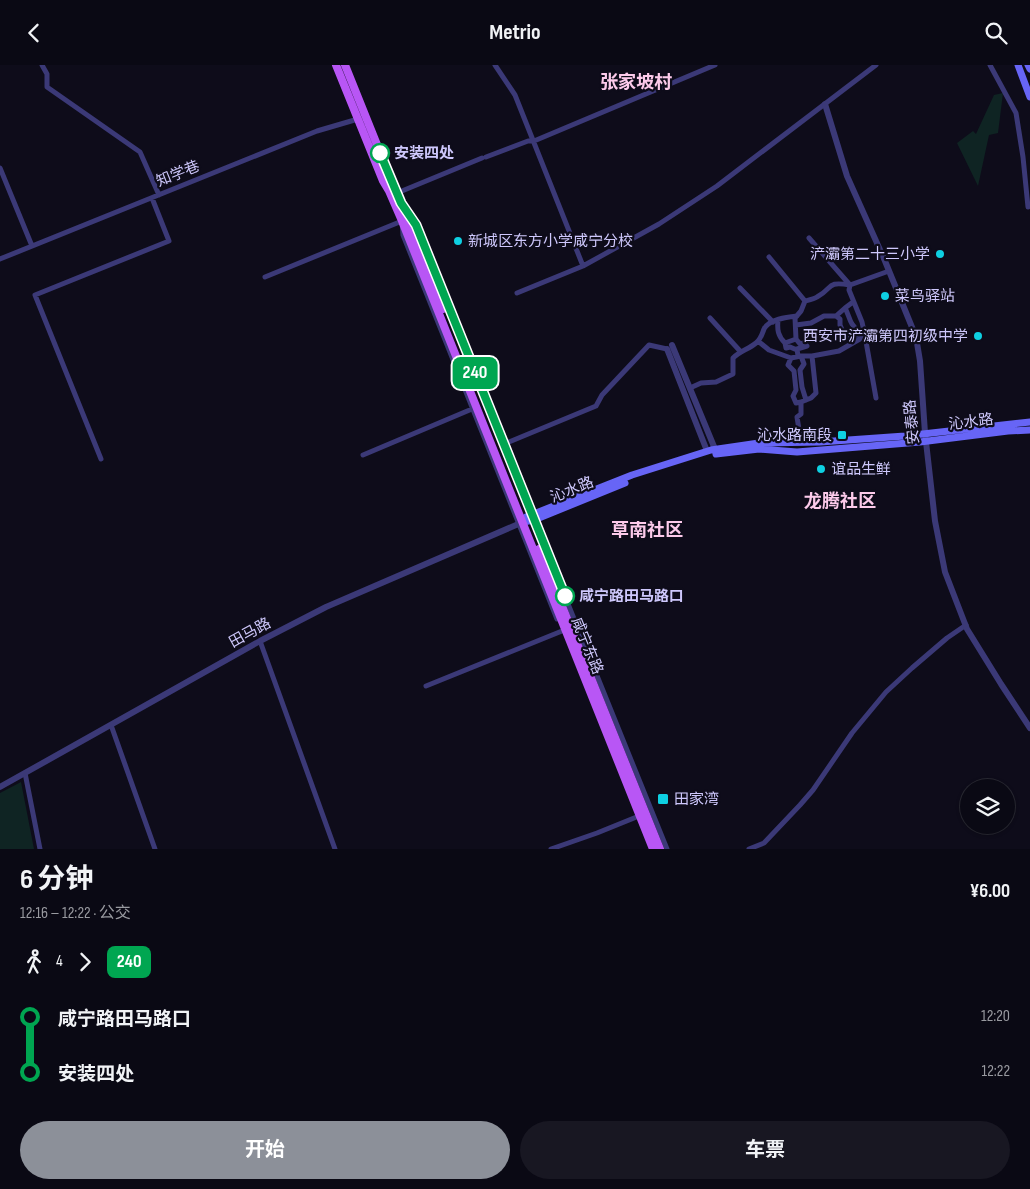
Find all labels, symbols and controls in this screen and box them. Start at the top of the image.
icon: back [20,19,48,47]
text: Metrio [489,19,541,46]
icon: search [982,19,1010,47]
district label: 张家坡村 [600,72,672,93]
marker: 安装四处 [370,143,390,163]
place label: 安装四处 [394,144,454,163]
street label: 知学巷 [154,157,202,191]
place label: 新城区东方小学咸宁分校 [468,232,633,251]
marker: 新城区东方小学咸宁分校 [452,235,464,247]
place label: 浐灞第二十三小学 [810,245,930,264]
marker: 浐灞第二十三小学 [934,248,946,260]
place label: 菜鸟驿站 [895,287,955,306]
marker: 菜鸟驿站 [879,290,891,302]
place label: 西安市浐灞第四初级中学 [803,327,968,346]
marker: 西安市浐灞第四初级中学 [972,330,984,342]
line badge: 240 [446,357,504,389]
text: 240 [463,362,487,383]
street label: 安泰路 [901,399,923,445]
street label: 沁水路 [948,410,994,434]
place label: 沁水路南段 [757,426,832,445]
marker: 沁水路南段 [836,429,848,441]
place label: 谊品生鲜 [831,460,891,479]
marker: 谊品生鲜 [815,463,827,475]
street label: 沁水路 [548,473,596,507]
district label: 龙腾社区 [804,491,876,512]
district label: 草南社区 [611,520,683,541]
marker: 咸宁路田马路口 [555,586,575,606]
place label: 咸宁路田马路口 [579,587,684,606]
street label: 田马路 [226,614,274,652]
street label: 咸宁东路 [567,615,607,677]
map controls [960,779,1015,834]
button: layers [960,779,1015,834]
place label: 田家湾 [674,790,719,809]
marker: 田家湾 [656,792,670,806]
text: 6 分钟 [20,863,94,896]
text: ¥6.00 [970,880,1010,903]
text: 12:16 – 12:22 · 公交 [20,904,131,923]
icon: walk [20,948,48,976]
icon: forward [71,948,99,976]
text: 240 [117,951,141,972]
text: 4 [56,952,63,971]
text: 12:20 [981,1007,1010,1026]
text: 咸宁路田马路口 [58,1008,191,1031]
text: 12:22 [981,1062,1010,1081]
text: 安装四处 [58,1063,134,1086]
button: 开始 [20,1121,510,1179]
button: 车票 [520,1121,1010,1179]

